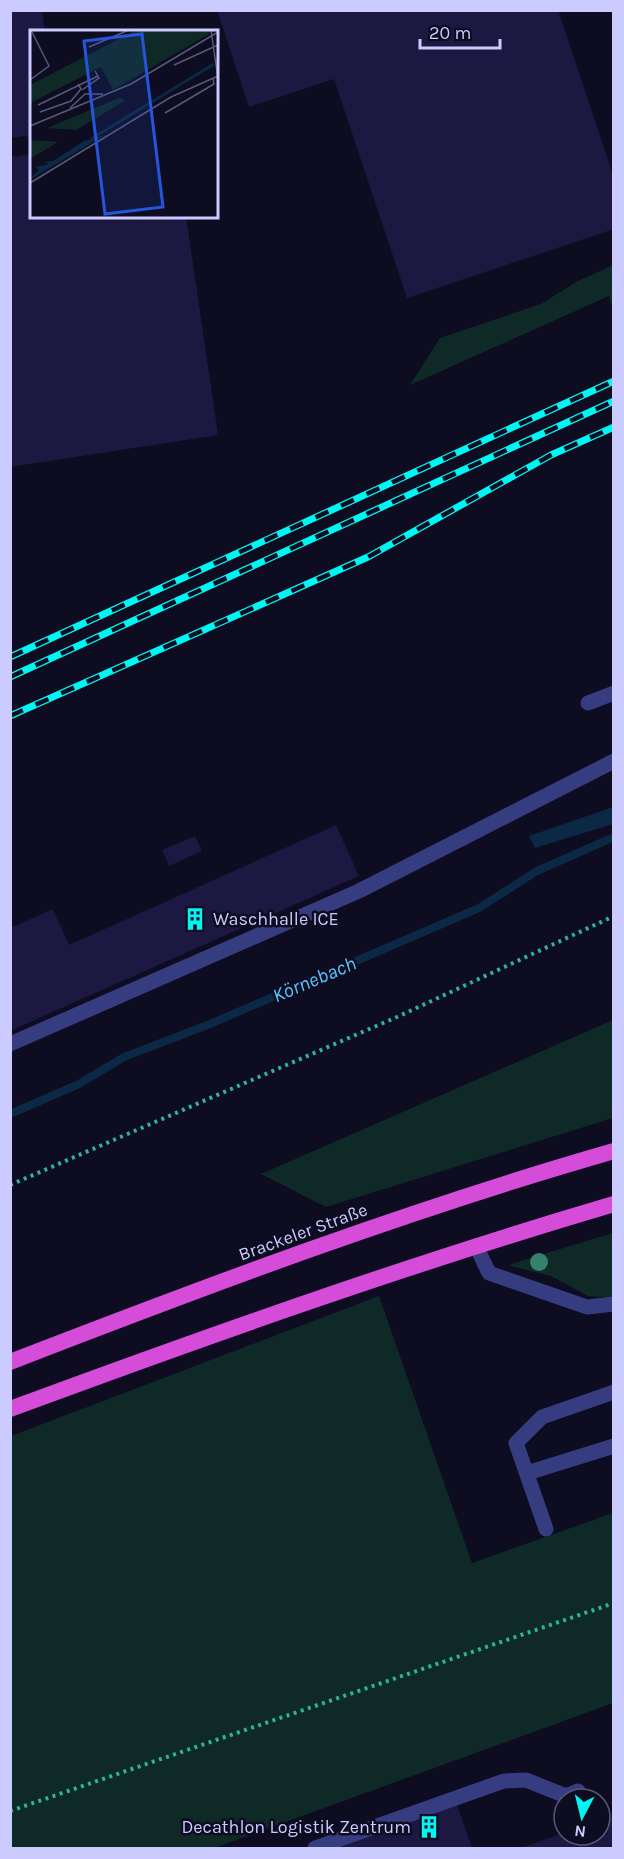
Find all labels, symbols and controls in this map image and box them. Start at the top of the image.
scale bar [420,12,500,50]
text: 20 m [429,22,471,44]
inset map [30,30,218,218]
building icon: Waschhalle ICE [182,906,208,932]
place label: Waschhalle ICE [213,908,339,930]
water label: Körnebach [269,952,359,1007]
street label: Brackeler Straße [235,1198,371,1266]
north arrow [552,1787,612,1847]
building icon: Decathlon Logistik Zentrum [416,1814,442,1840]
place label: Decathlon Logistik Zentrum [181,1816,411,1838]
text: N [573,1821,587,1842]

